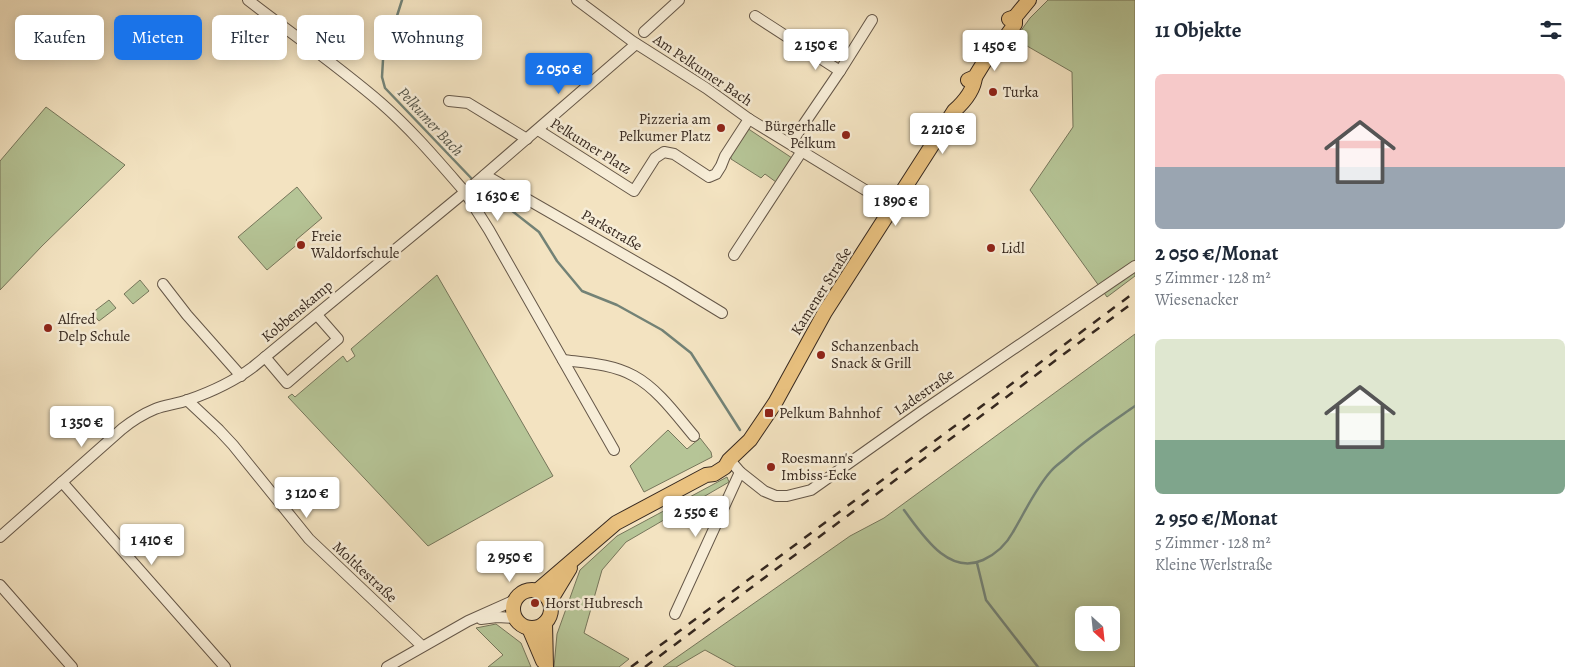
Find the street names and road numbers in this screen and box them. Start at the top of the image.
street label: Am Pelkumer Bach [649,29,757,111]
street label: Pelkumer Platz [547,113,635,179]
street label: Parkstraße [578,205,646,256]
street label: Kamener Straße [786,243,856,339]
street label: Kobbenskamp [257,275,337,347]
street label: Ladestraße [890,364,958,420]
street label: Moltkestraße [328,537,402,607]

